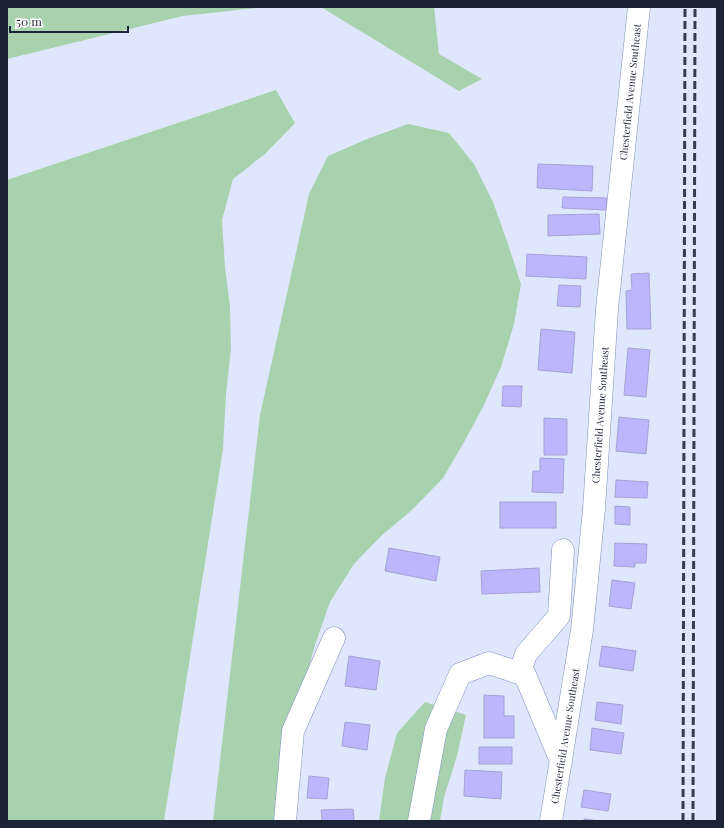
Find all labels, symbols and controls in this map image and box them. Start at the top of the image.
scale bar [10,8,128,34]
text: 50 m [16,13,42,29]
street label: Chesterfield Avenue Southeast [616,23,644,161]
street label: Chesterfield Avenue Southeast [588,346,612,484]
street label: Chesterfield Avenue Southeast [547,667,583,805]

